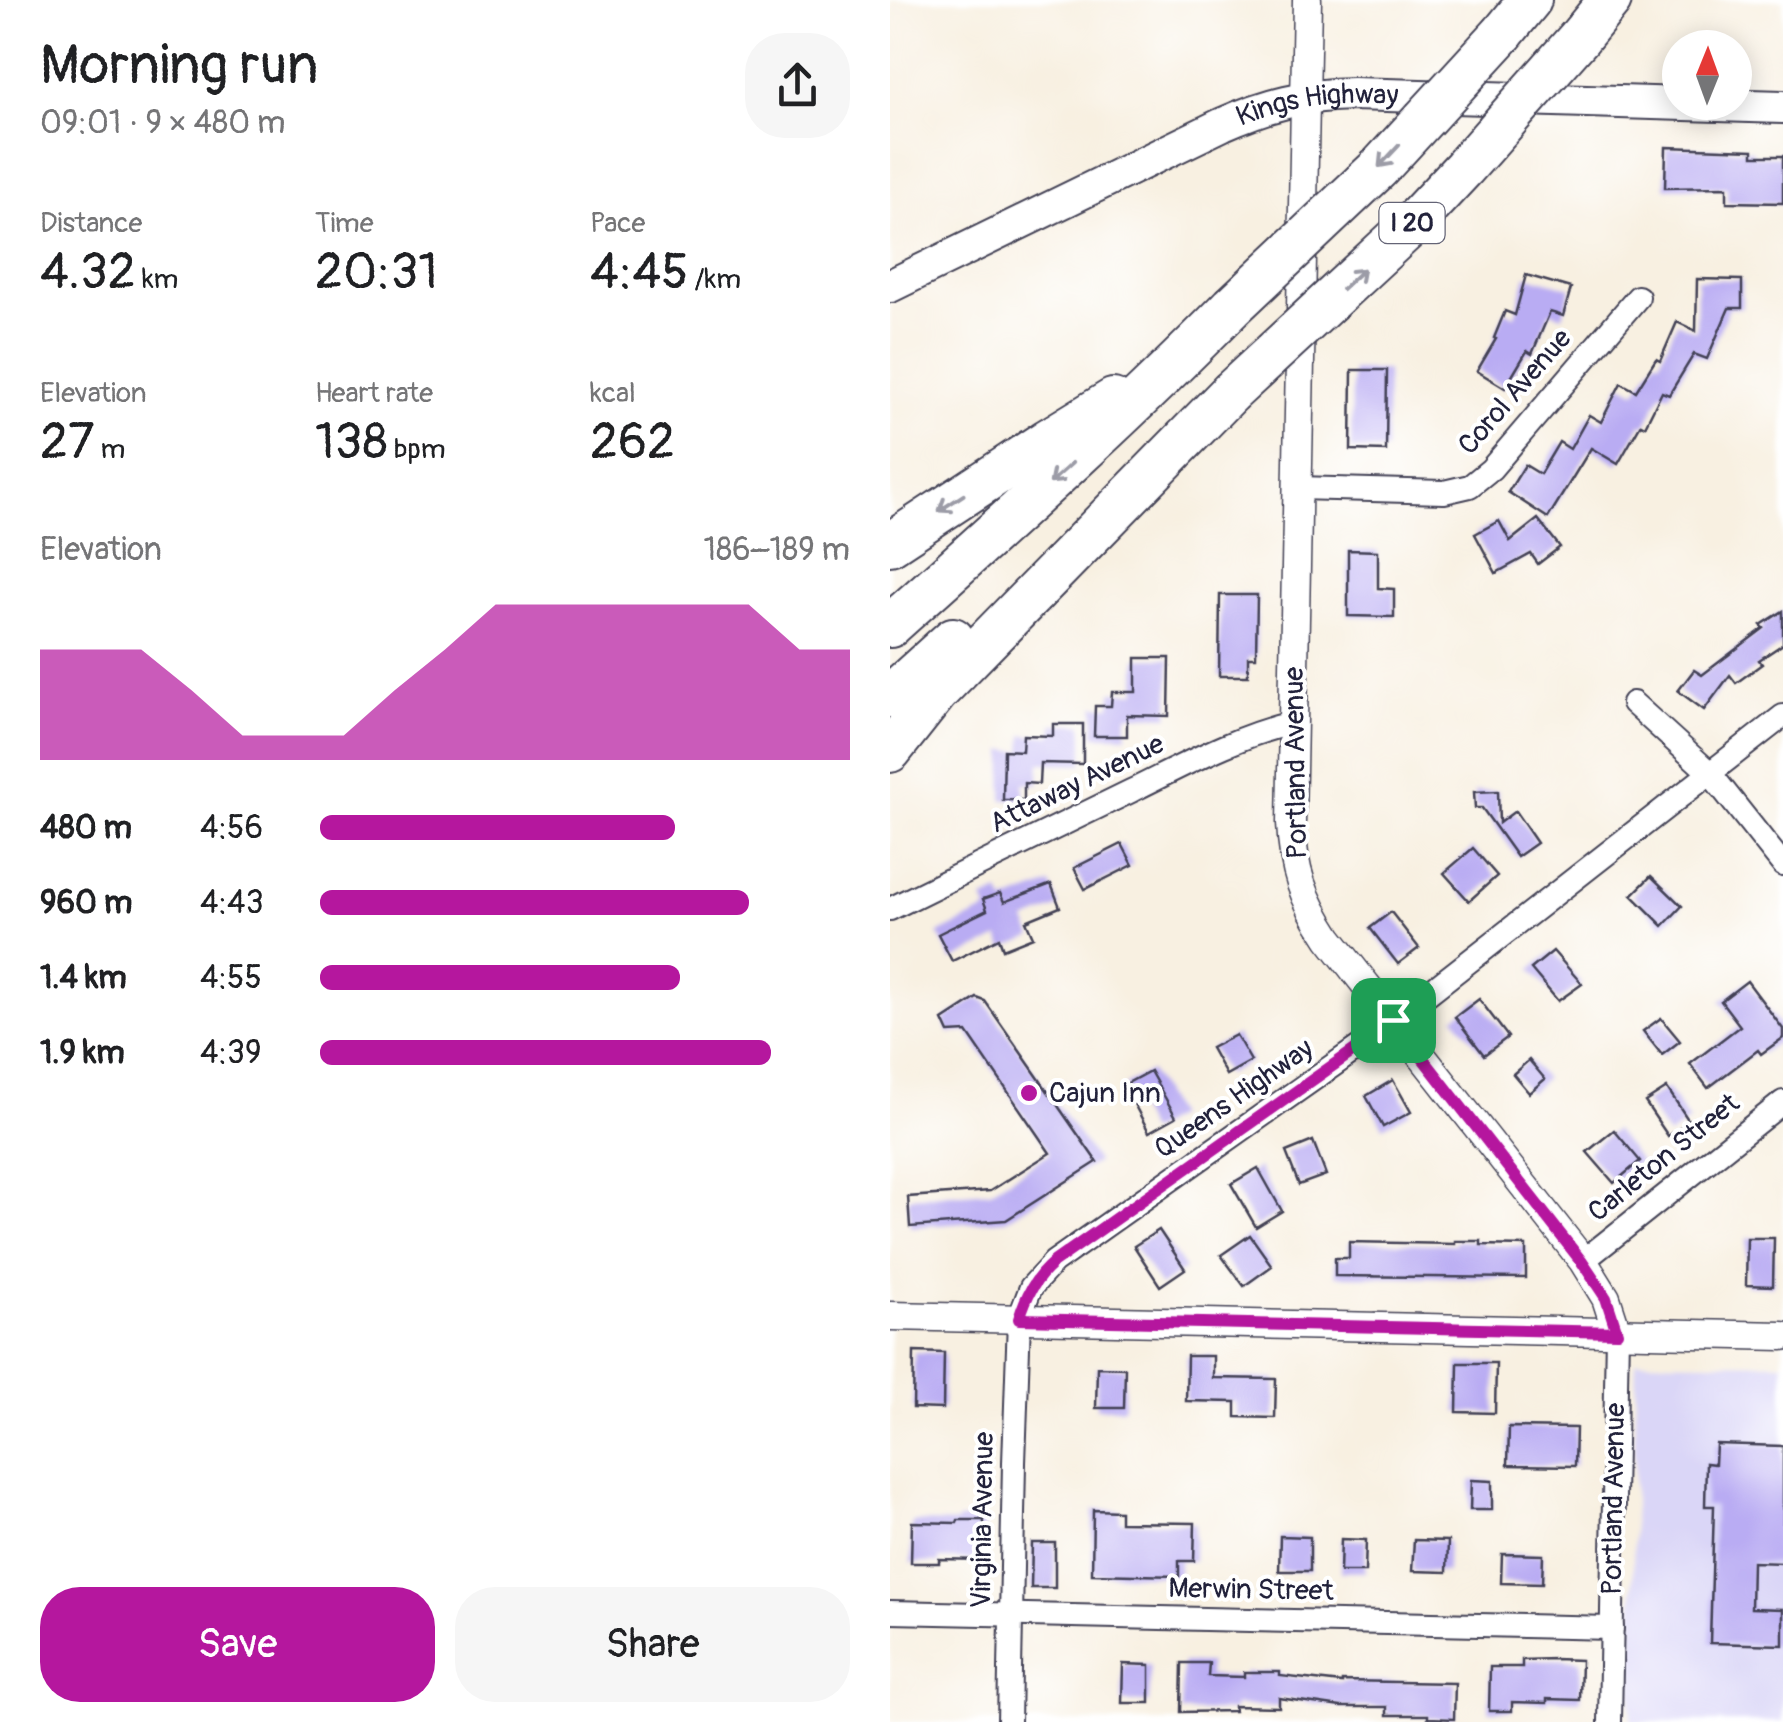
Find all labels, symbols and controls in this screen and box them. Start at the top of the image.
north arrow [1662,30,1752,120]
map controls [1662,30,1752,120]
text: Morning run [40,31,318,100]
button: share [745,33,850,138]
street label: Kings Highway [1231,76,1399,134]
text: 09:01 · 9 × 480 m [40,103,285,143]
one-way arrow [1378,143,1401,168]
road number: I 20 [1380,203,1444,243]
text: Distance [40,206,142,241]
text: Time [315,206,374,241]
text: Pace [590,206,645,241]
text: 4.32 [40,241,136,304]
text: 20:31 [315,241,438,304]
text: 4:45 [590,241,688,304]
text: km [136,262,178,297]
text: /km [688,262,741,297]
one-way arrow [1340,268,1365,291]
street label: Corol Avenue [1451,322,1579,462]
text: Elevation [40,376,147,411]
text: Heart rate [315,376,433,411]
text: kcal [590,376,636,411]
text: 27 [40,411,94,474]
text: 138 [315,411,388,474]
text: 262 [590,411,675,474]
text: m [94,432,125,467]
text: bpm [388,432,446,467]
one-way arrow [1049,461,1074,484]
one-way arrow [938,493,966,514]
text: Elevation [40,530,162,570]
text: 186–189 m [703,530,850,570]
street label: Portland Avenue [1277,666,1315,859]
street label: Attaway Avenue [984,727,1170,841]
text: 480 m [40,808,132,848]
text: 4:56 [200,808,263,848]
text: 960 m [40,883,132,923]
text: 4:43 [200,883,264,923]
text: 1.4 km [40,958,127,998]
text: 4:55 [200,958,262,998]
pin [1351,978,1436,1063]
icon: arrive [1366,993,1421,1048]
street label: Queens Highway [1148,1031,1320,1167]
text: 1.9 km [40,1033,125,1073]
text: 4:39 [200,1033,261,1073]
place label: Cajun Inn [1049,1076,1161,1111]
marker: Cajun Inn [1018,1082,1040,1104]
street label: Carleton Street [1581,1086,1747,1230]
street label: Portland Avenue [1595,1402,1633,1595]
street label: Virginia Avenue [964,1431,1002,1609]
street label: Merwin Street [1168,1571,1335,1609]
button: Save [40,1587,435,1702]
button: Share [455,1587,850,1702]

